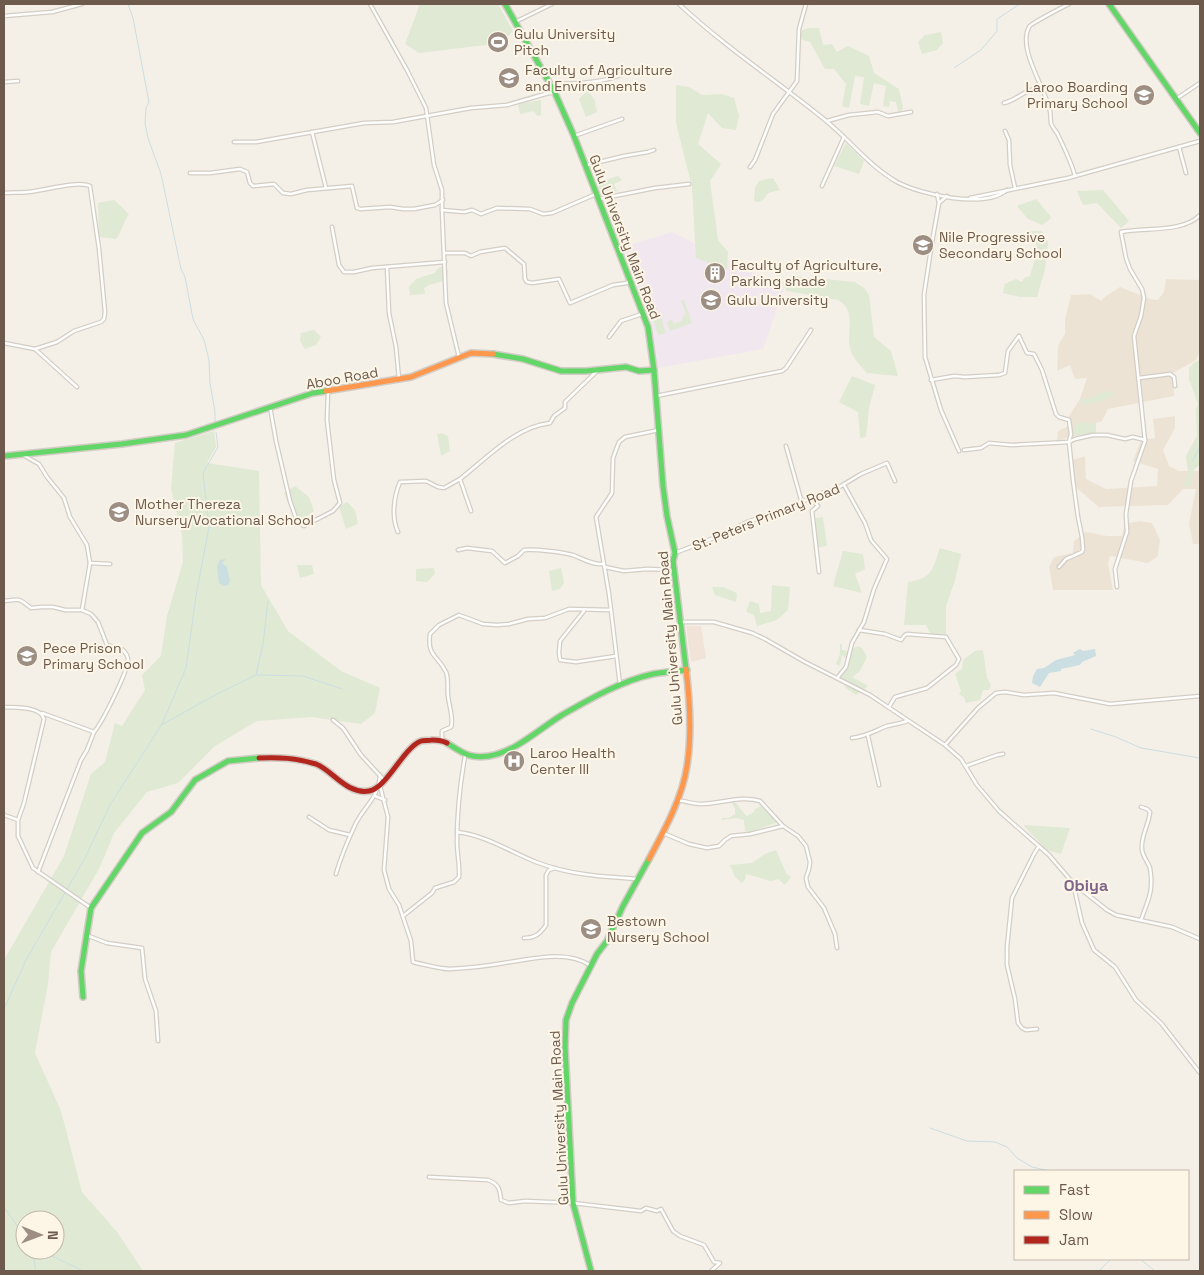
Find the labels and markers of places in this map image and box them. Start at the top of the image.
place label: Gulu University Pitch [514,25,615,59]
sports icon: Gulu University Pitch [486,30,510,54]
place label: Faculty of Agriculture and Environments [525,61,672,95]
school or university icon: Faculty of Agriculture and Environments [497,66,521,90]
place label: Laroo Boarding Primary School [1025,78,1128,112]
school or university icon: Laroo Boarding Primary School [1132,83,1156,107]
place label: Nile Progressive Secondary School [939,228,1062,262]
school or university icon: Nile Progressive Secondary School [911,233,935,257]
place label: Faculty of Agriculture, Parking shade [731,256,882,290]
building icon: Faculty of Agriculture, Parking shade [703,261,727,285]
school or university icon: Gulu University [699,288,723,312]
place label: Gulu University [727,291,828,309]
place label: Mother Thereza Nursery/Vocational School [135,495,314,529]
school or university icon: Mother Thereza Nursery/Vocational School [107,500,131,524]
place label: Pece Prison Primary School [43,639,144,673]
school or university icon: Pece Prison Primary School [15,644,39,668]
place label: Laroo Health Center III [530,744,616,778]
hospital icon: Laroo Health Center III [502,749,526,773]
place label: Bestown Nursery School [607,912,709,946]
school or university icon: Bestown Nursery School [579,917,603,941]

